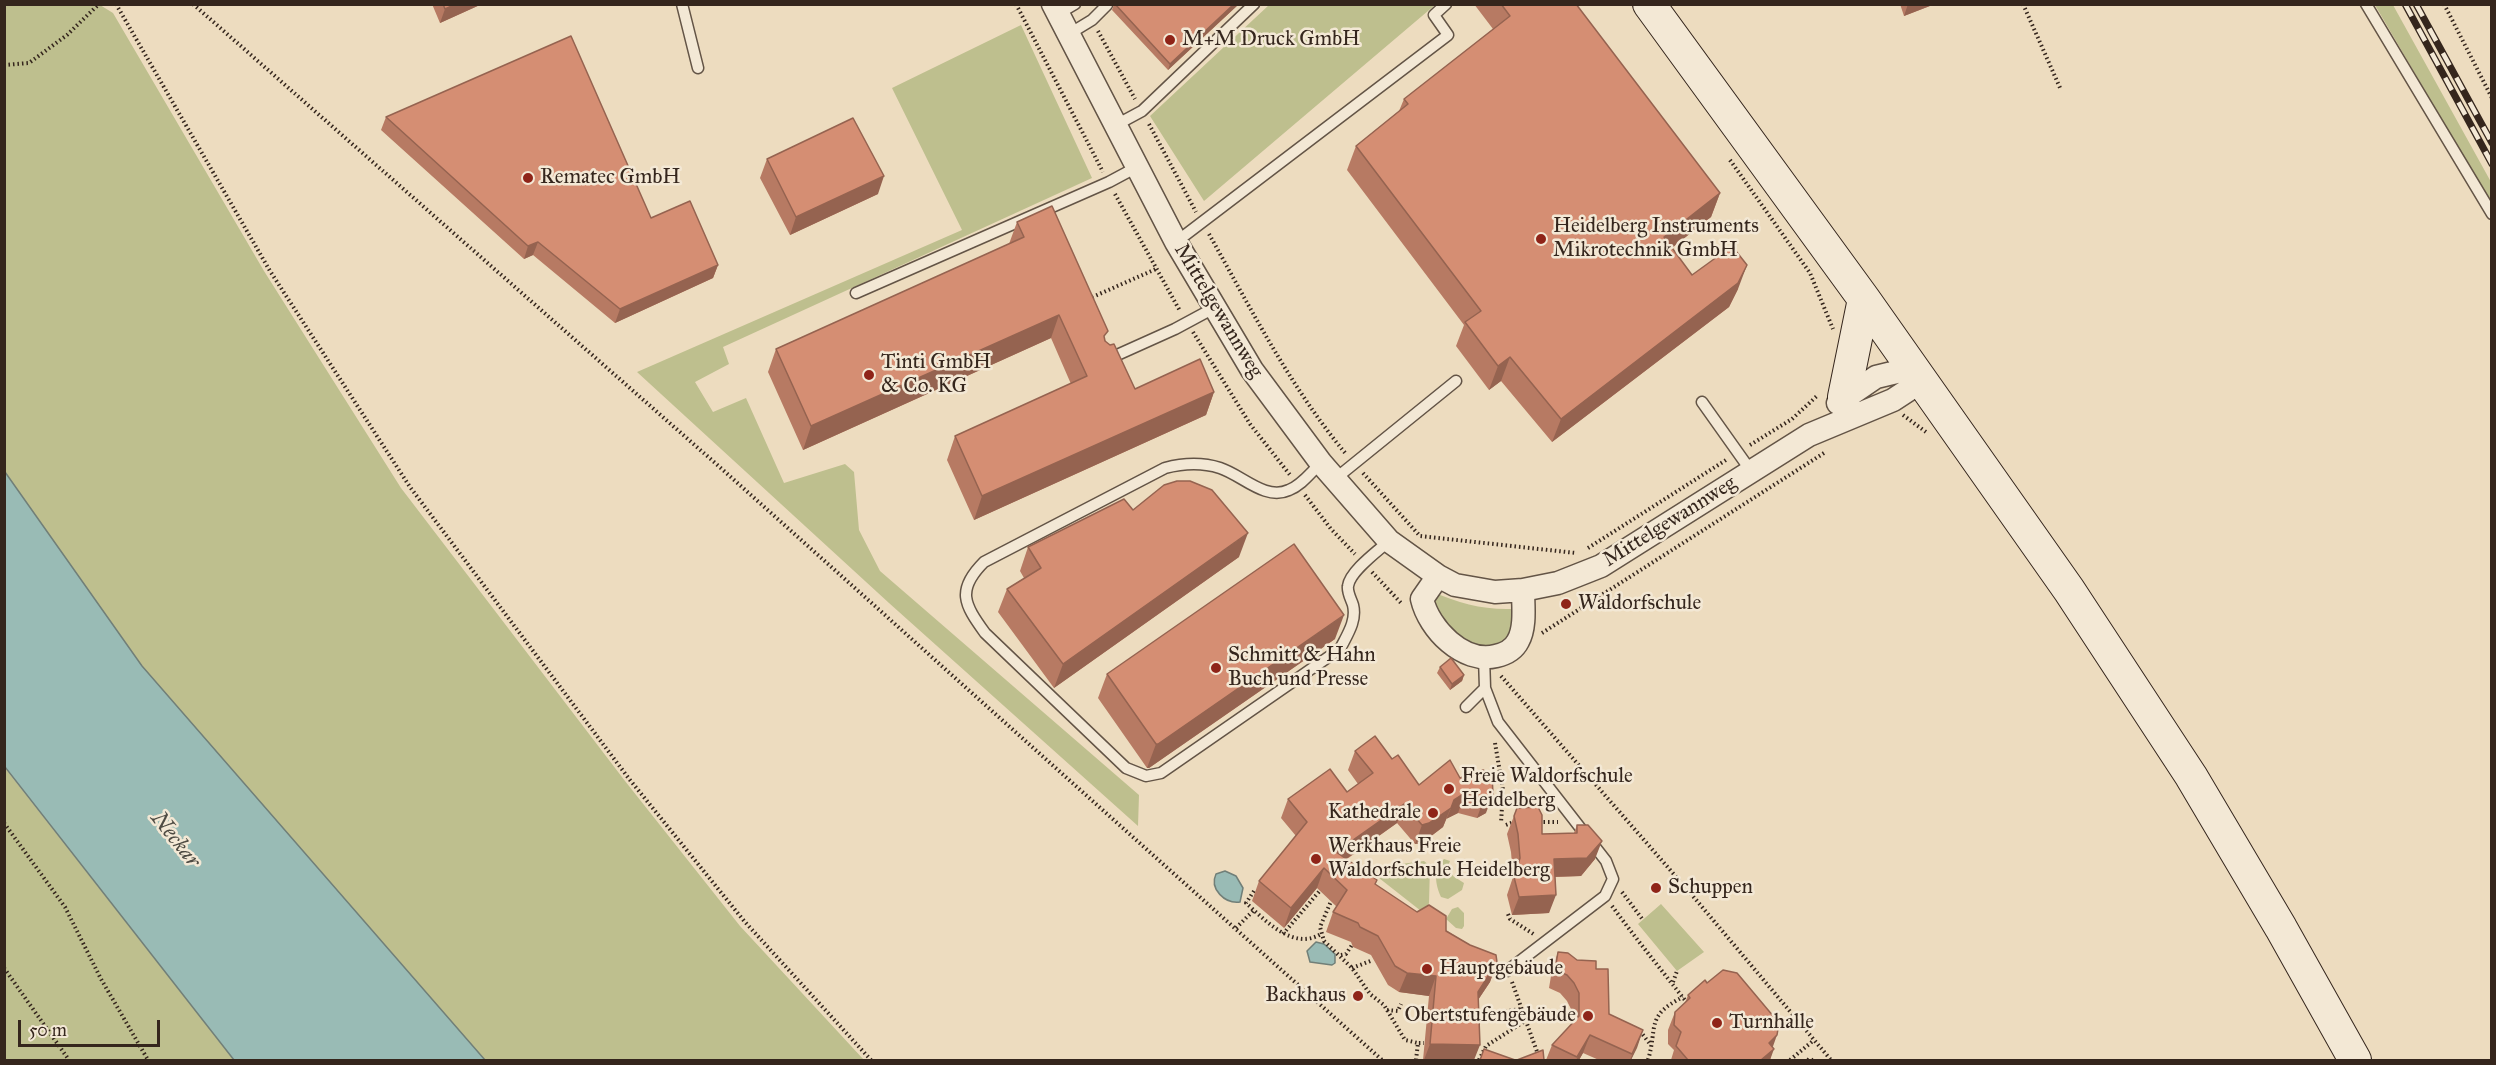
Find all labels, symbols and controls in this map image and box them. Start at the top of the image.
place label: M+M Druck GmbH [1182,27,1360,53]
marker: M+M Druck GmbH [1163,33,1177,47]
place label: Rematec GmbH [540,165,680,191]
marker: Rematec GmbH [521,171,535,185]
place label: Heidelberg Instruments Mikrotechnik GmbH [1553,214,1759,264]
marker: Heidelberg Instruments Mikrotechnik GmbH [1534,232,1548,246]
street label: Mittelgewannweg [1168,239,1268,383]
place label: Tinti GmbH & Co. KG [881,350,991,400]
marker: Tinti GmbH & Co. KG [862,368,876,382]
street label: Mittelgewannweg [1599,471,1741,573]
place label: Waldorfschule [1578,591,1701,617]
marker: Waldorfschule [1559,597,1573,611]
place label: Schmitt & Hahn Buch und Presse [1228,643,1376,693]
marker: Schmitt & Hahn Buch und Presse [1209,661,1223,675]
place label: Freie Waldorfschule Heidelberg [1461,764,1633,814]
marker: Freie Waldorfschule Heidelberg [1442,782,1456,796]
place label: Kathedrale [1328,800,1421,826]
marker: Kathedrale [1426,806,1440,820]
water label: Neckar [144,807,206,873]
place label: Werkhaus Freie Waldorfschule Heidelberg [1328,834,1550,884]
marker: Werkhaus Freie Waldorfschule Heidelberg [1309,852,1323,866]
place label: Schuppen [1668,875,1753,901]
marker: Schuppen [1649,881,1663,895]
place label: Hauptgebäude [1439,956,1563,982]
marker: Hauptgebäude [1420,962,1434,976]
place label: Backhaus [1265,983,1346,1009]
marker: Backhaus [1351,989,1365,1003]
place label: Obertstufengebäude [1404,1003,1576,1029]
scale bar [21,1008,164,1046]
marker: Obertstufengebäude [1581,1009,1595,1023]
place label: Turnhalle [1729,1010,1814,1036]
marker: Turnhalle [1710,1016,1724,1030]
text: 50 m [29,1019,67,1041]

